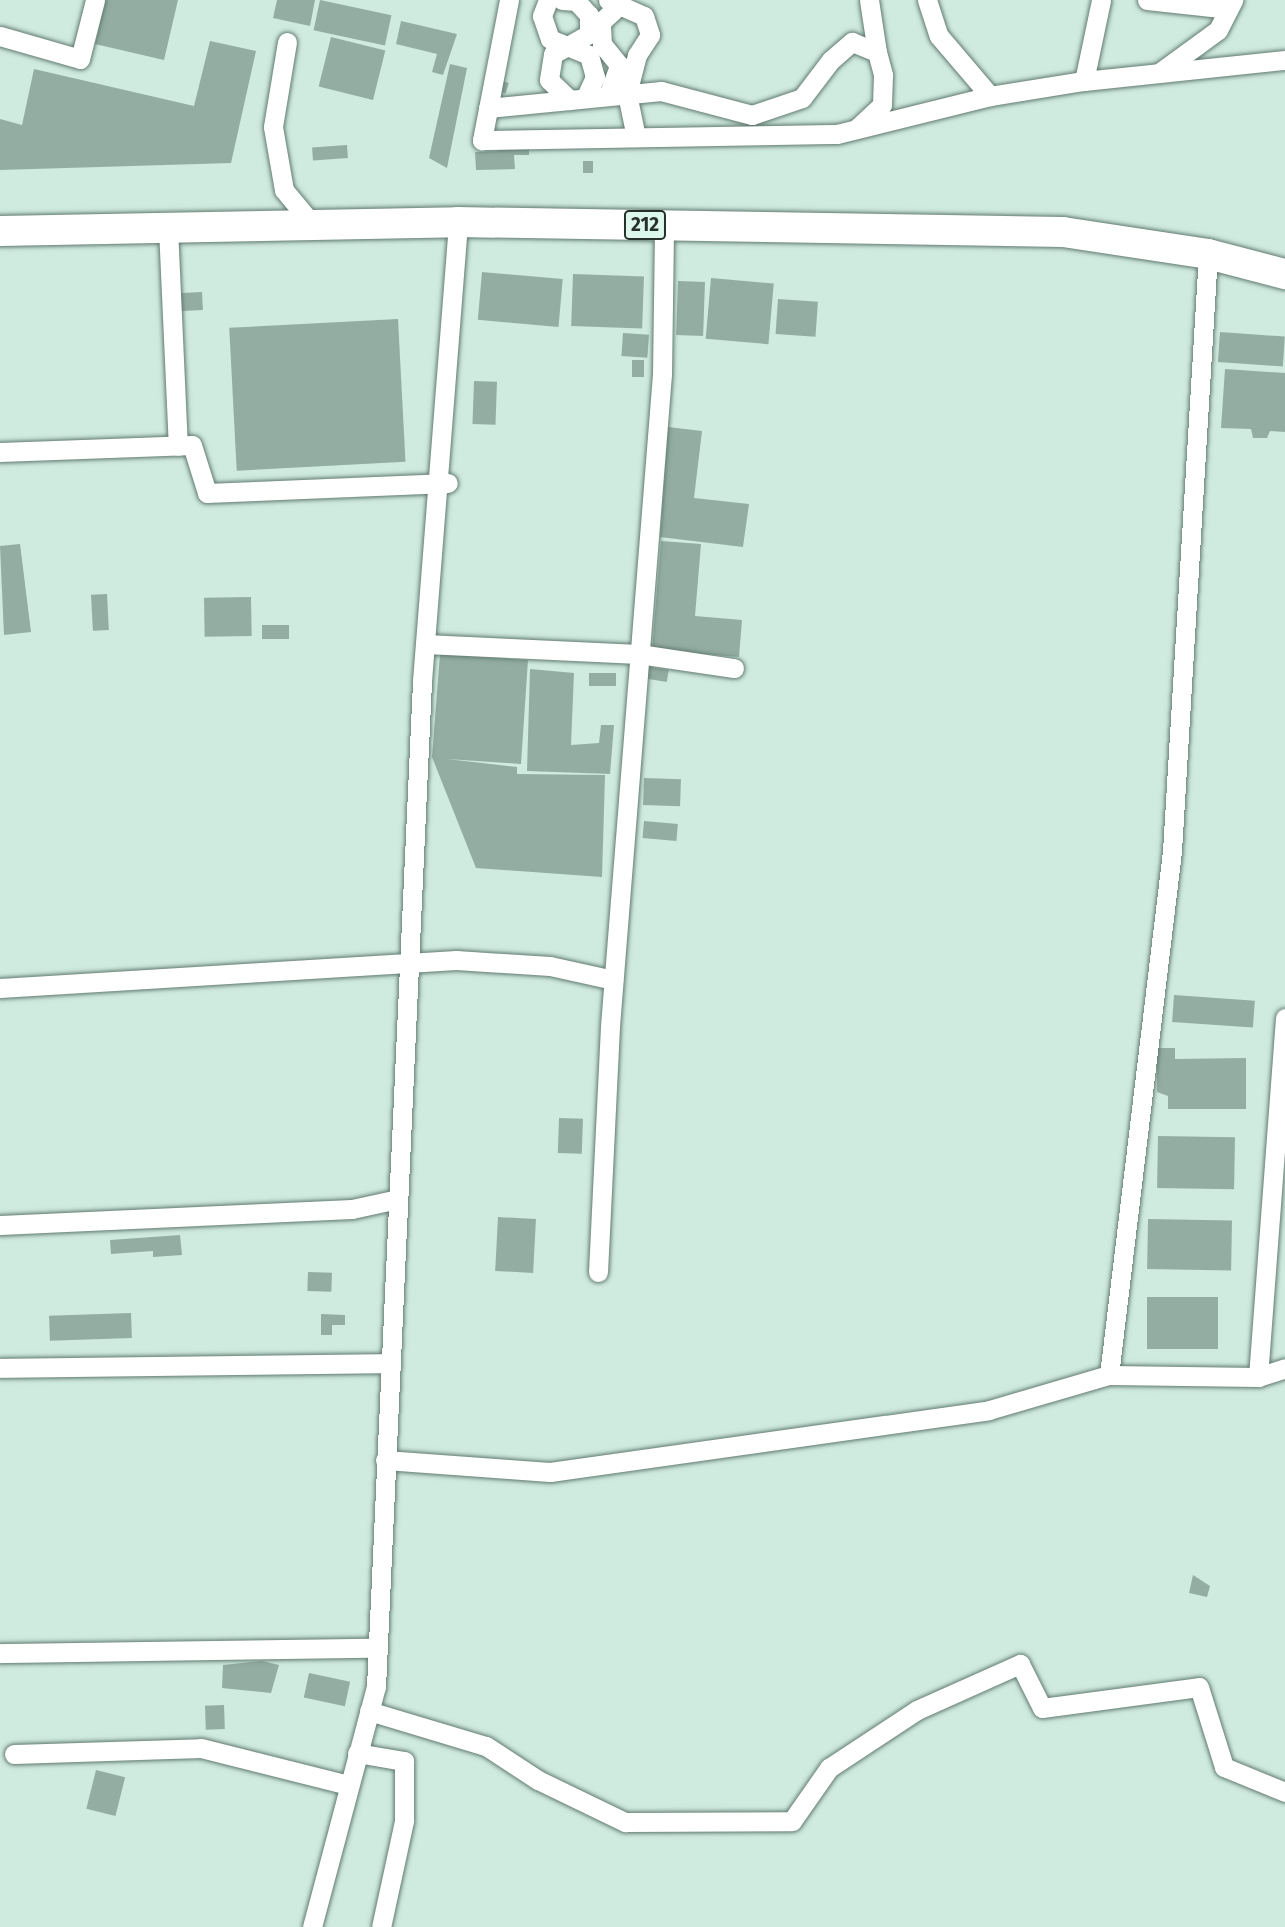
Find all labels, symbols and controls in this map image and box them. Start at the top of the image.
road number: 212 [622,210,668,241]

